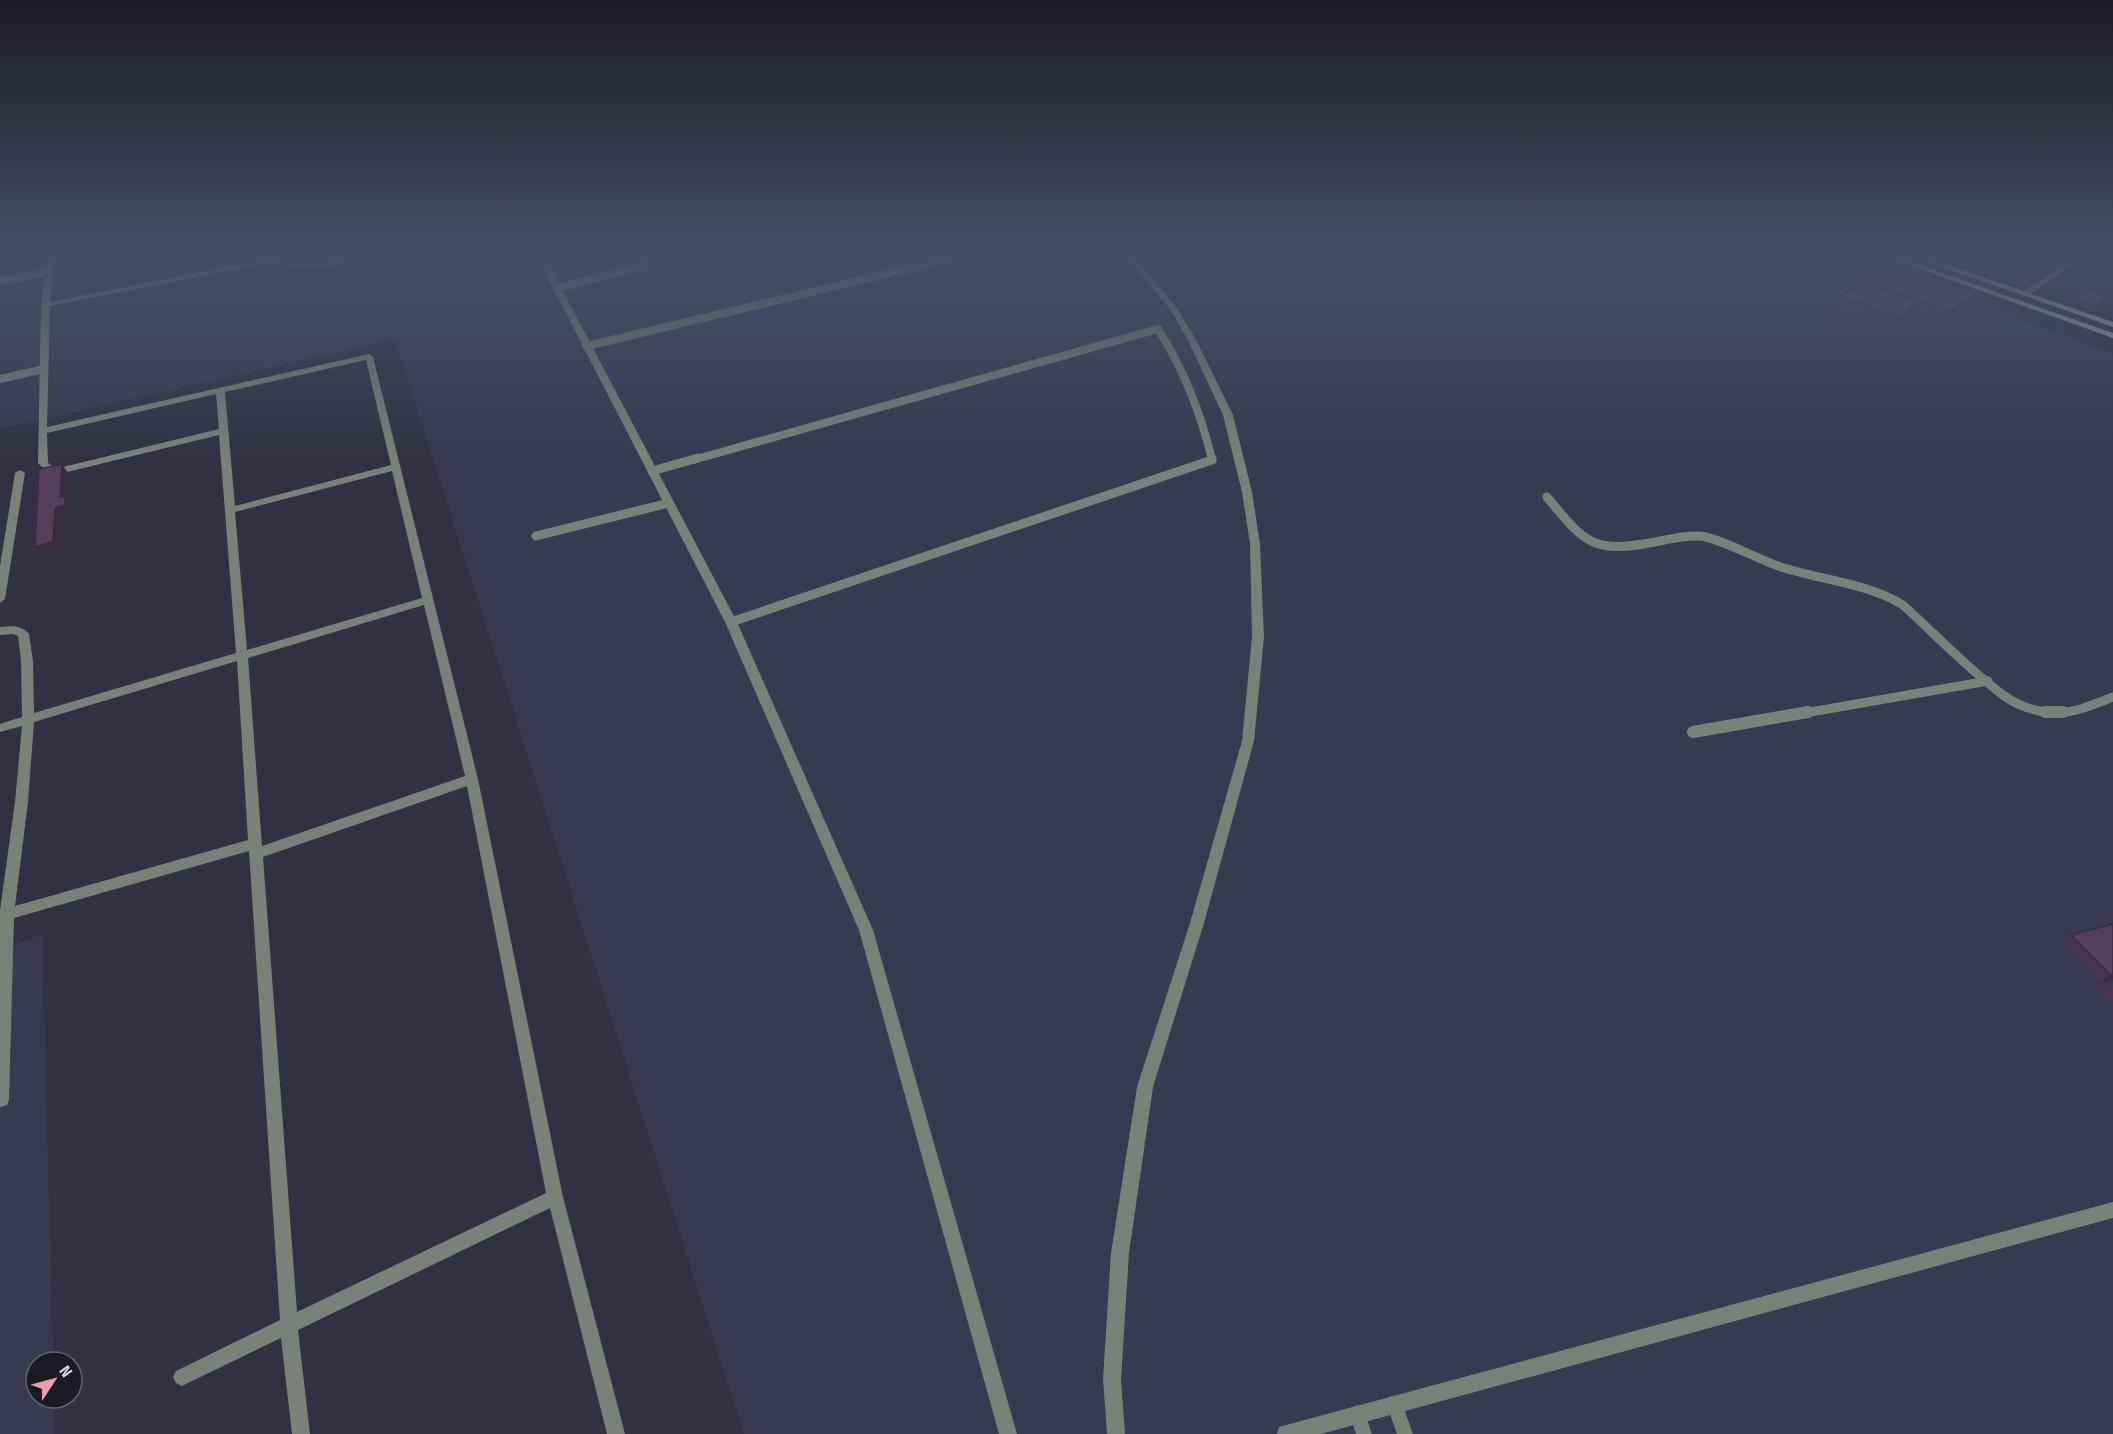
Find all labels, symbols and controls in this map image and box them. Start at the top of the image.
north arrow [24,1350,84,1410]
text: N [55,1362,76,1381]

